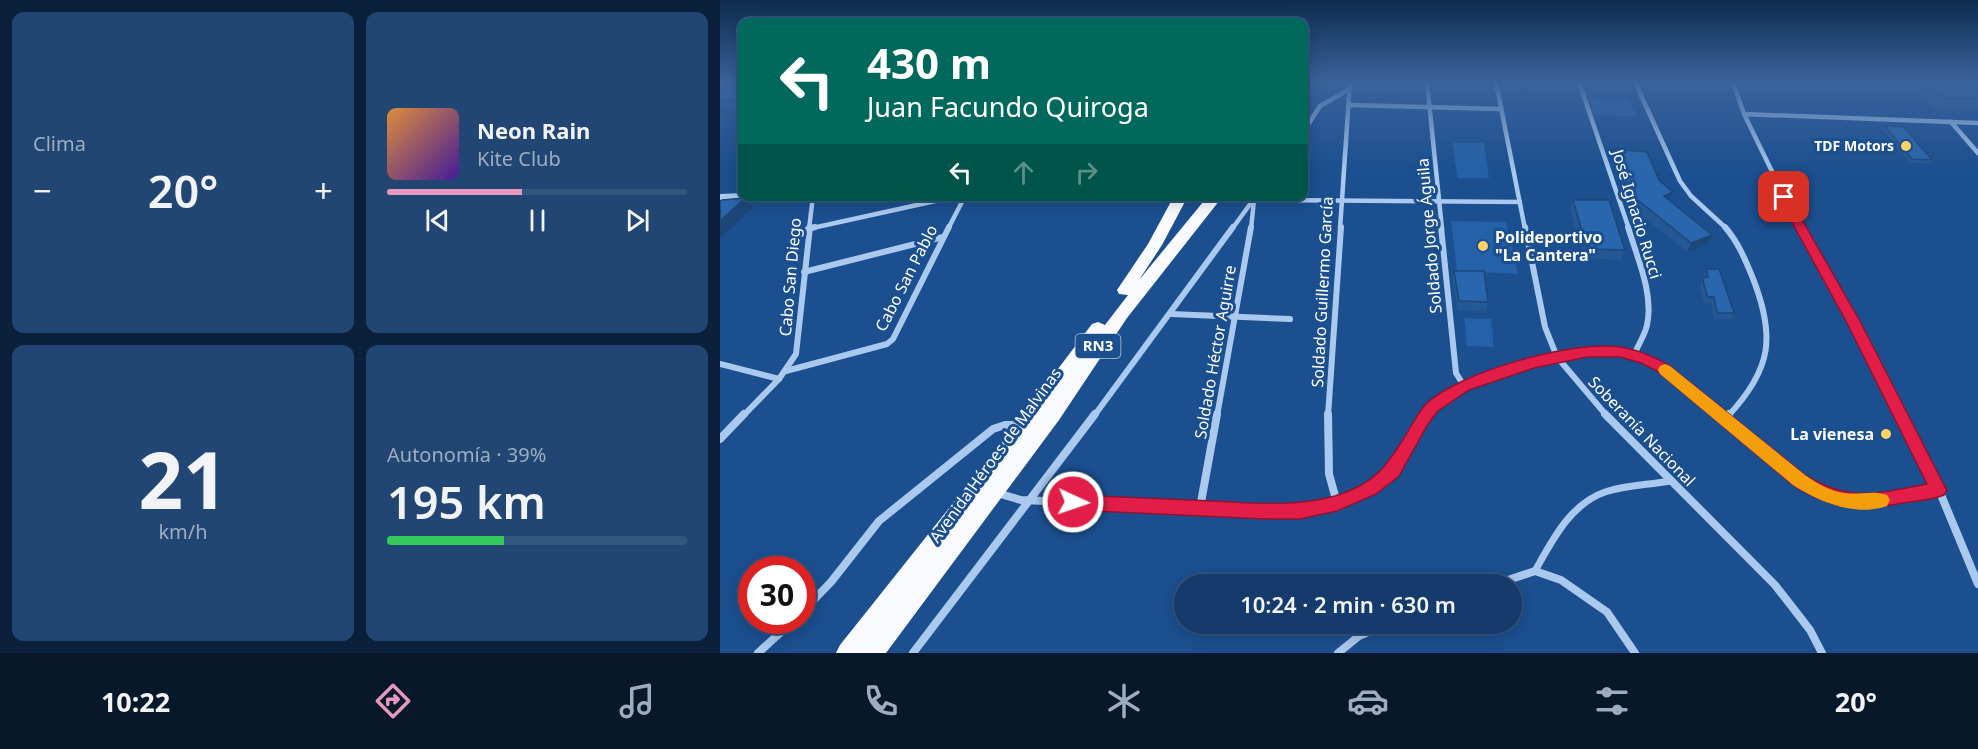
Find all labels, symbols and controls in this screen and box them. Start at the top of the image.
text: 430 m [867,34,991,91]
icon: left [768,42,846,120]
text: Juan Facundo Quiroga [867,88,1149,125]
text: Neon Rain [477,115,590,145]
text: Clima [33,130,86,157]
place label: TDF Motors [1814,136,1894,155]
marker: TDF Motors [1899,139,1913,153]
text: Kite Club [477,145,561,172]
street label: José Ignacio Rucci [1606,145,1667,281]
icon: left [944,156,977,189]
icon: ahead [1007,156,1040,189]
icon: right [1070,156,1103,189]
street label: Soldado Jorge Águila [1411,157,1447,315]
text: 20° [148,160,218,221]
text: − [33,168,52,213]
text: + [314,168,333,213]
pin [1758,171,1809,222]
icon: arrive [1767,180,1800,213]
street label: Soldado Guillermo García [1306,196,1338,388]
icon: previous [421,204,454,237]
icon: pause [521,204,554,237]
icon: next [621,204,654,237]
street label: Cabo San Diego [774,217,806,337]
street label: Cabo San Pablo [870,221,942,335]
place label: Polideportivo "La Cantera" [1495,226,1602,266]
marker: Polideportivo "La Cantera" [1476,239,1490,253]
street label: Soldado Héctor Aguirre [1189,263,1241,441]
road number: RN3 [1076,334,1120,358]
street label: Avenida Héroes de Malvinas [924,363,1066,547]
street label: Soberanía Nacional [1584,371,1700,491]
place label: La vienesa [1790,423,1874,445]
text: 21 [138,426,228,532]
marker: La vienesa [1879,427,1893,441]
text: Autonomía · 39% [387,441,546,468]
position arrow [1041,470,1105,534]
text: 195 km [387,471,546,532]
text: km/h [158,518,208,545]
speed limit sign: 30 [738,556,816,634]
text: 10:24 · 2 min · 630 m [1240,589,1456,619]
icon: directions [372,680,414,722]
icon: music [616,680,658,722]
icon: phone [860,680,902,722]
icon: climate [1103,680,1145,722]
icon: car [1347,680,1389,722]
icon: filters [1591,680,1633,722]
text: 10:22 [101,683,170,720]
text: 20° [1835,683,1877,720]

